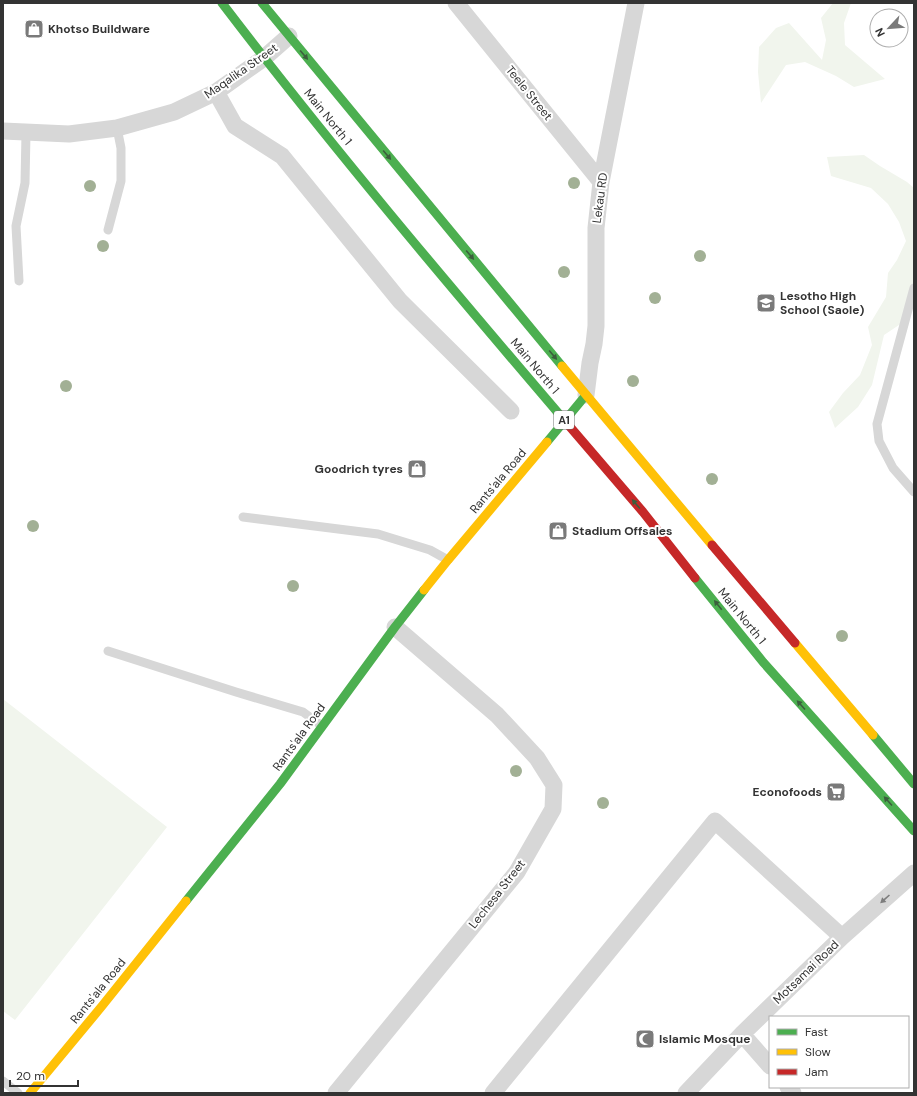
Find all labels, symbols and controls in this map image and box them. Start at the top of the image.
north arrow [869,8,909,48]
shop icon: Khotso Buildware [23,18,45,40]
place label: Khotso Buildware [48,21,150,37]
text: N [872,26,888,39]
street label: Maqalika Street [201,40,281,102]
one-way arrow [300,49,309,60]
street label: Teele Street [502,62,556,124]
street label: Main North 1 [300,86,356,148]
one-way arrow [383,149,392,160]
street label: Lekau RD [589,172,611,224]
one-way arrow [466,250,475,260]
place label: Lesotho High School (Saole) [780,288,865,318]
school or university icon: Lesotho High School (Saole) [755,292,777,314]
street label: Main North 1 [507,335,563,397]
one-way arrow [549,350,558,360]
road number: A1 [554,411,574,429]
street label: Rants'ala Road [466,445,530,517]
shop icon: Goodrich tyres [406,458,428,480]
place label: Goodrich tyres [315,461,403,477]
one-way arrow [631,499,640,509]
shop icon: Stadium Offsales [547,520,569,542]
place label: Stadium Offsales [572,523,672,539]
street label: Main North 1 [714,585,770,647]
one-way arrow [713,600,722,611]
one-way arrow [797,699,806,710]
street label: Rants'ala Road [269,700,329,774]
supermarket icon: Econofoods [825,781,847,803]
place label: Econofoods [753,784,822,800]
one-way arrow [884,797,893,806]
street label: Lechesa Street [465,856,529,932]
one-way arrow [880,894,890,903]
street label: Motsamai Road [770,937,842,1007]
street label: Rants'ala Road [67,955,129,1027]
legend [769,1016,909,1088]
text: Fast [805,1024,828,1040]
mosque icon: Islamic Mosque [634,1028,656,1050]
place label: Islamic Mosque [659,1031,750,1047]
text: Slow [805,1044,831,1060]
scale bar [10,1062,78,1088]
text: Jam [805,1064,828,1080]
text: 20 m [16,1068,45,1084]

